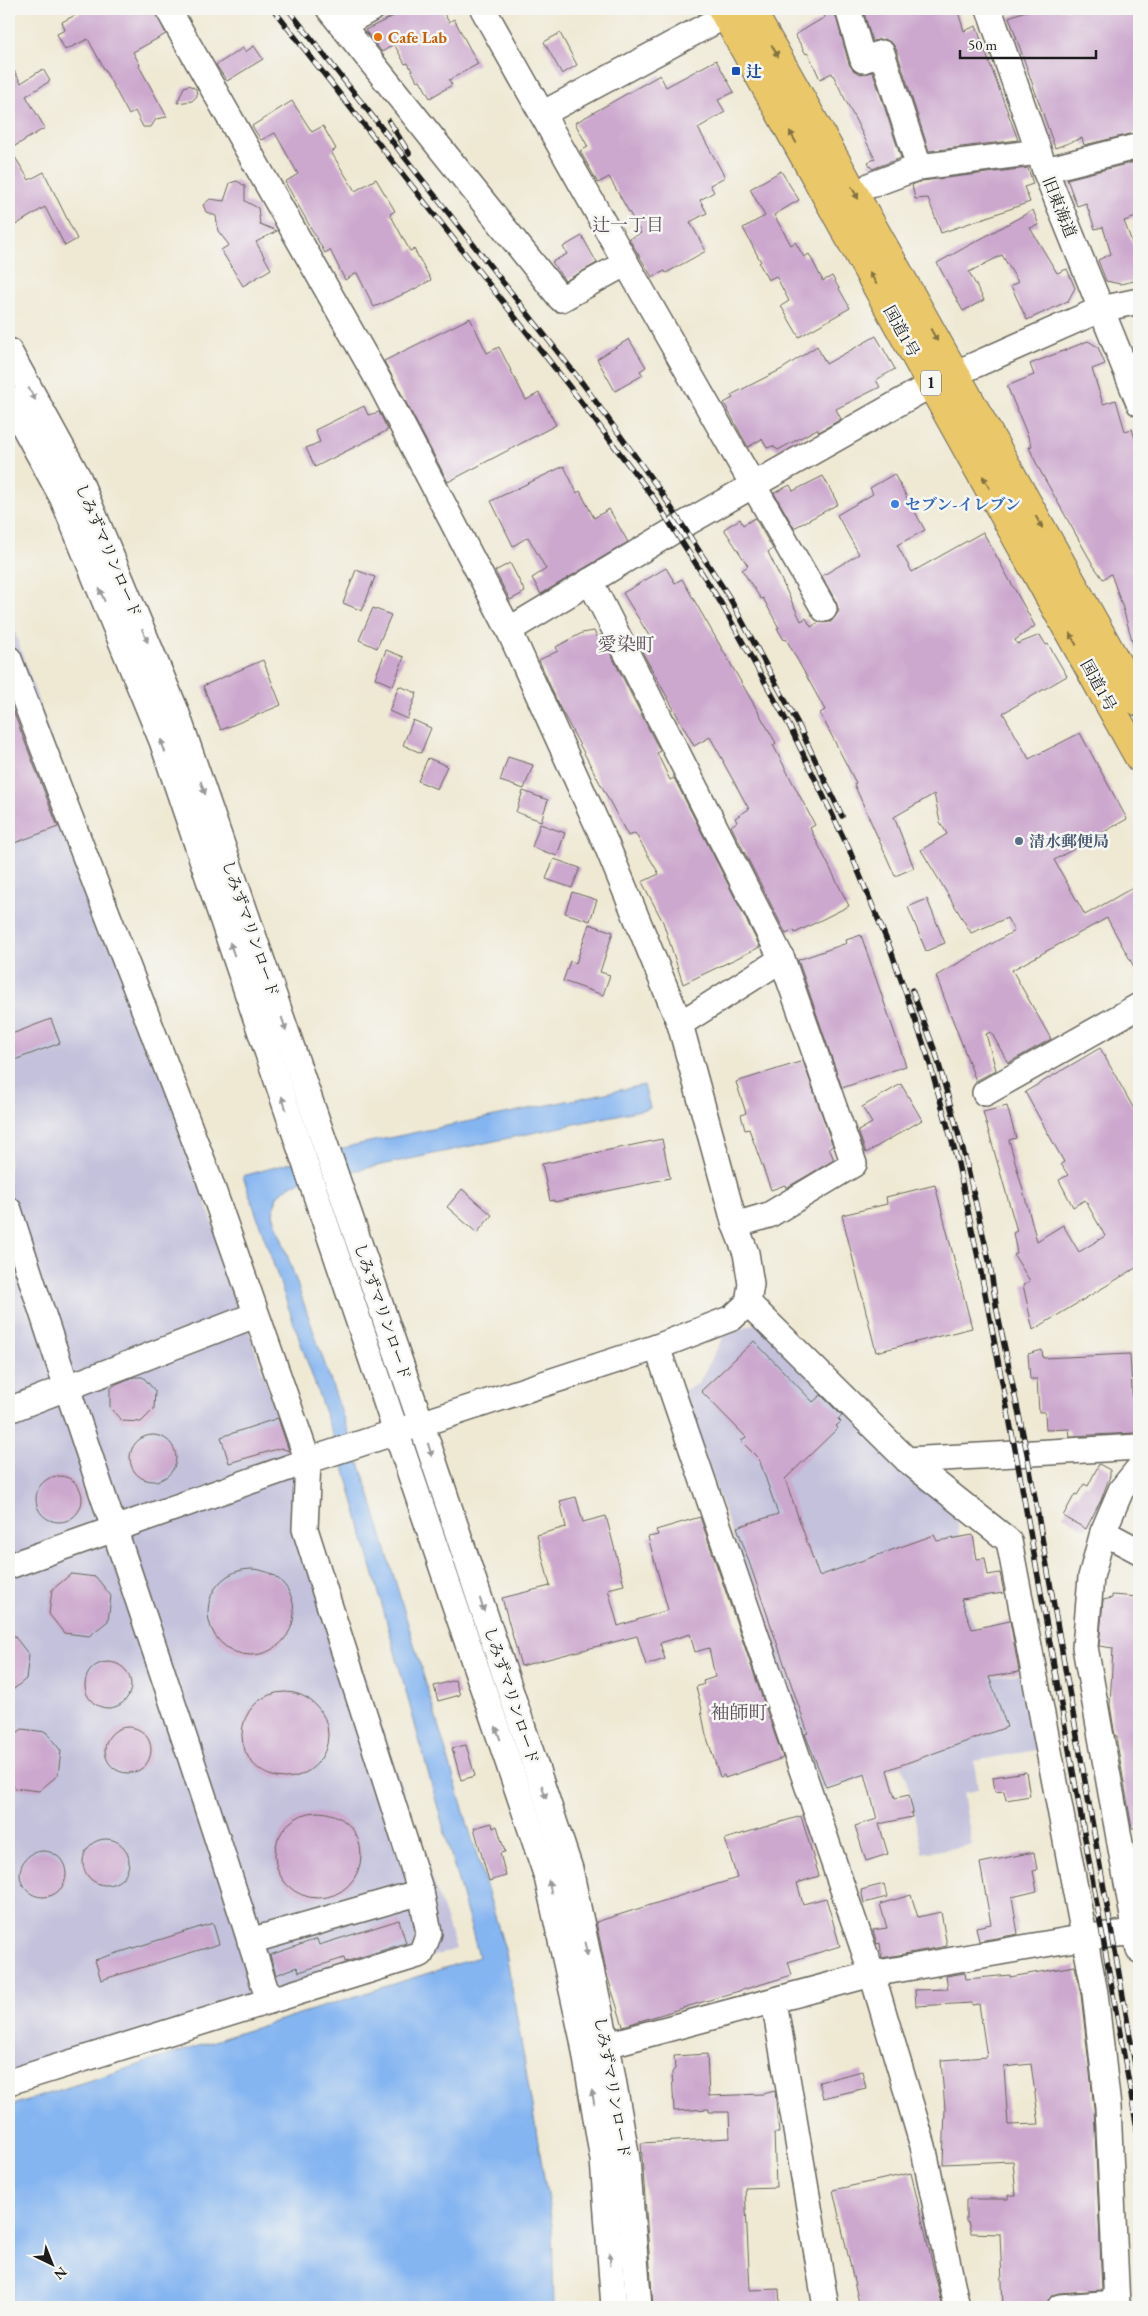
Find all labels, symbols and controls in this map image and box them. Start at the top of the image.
place label: Cafe Lab [388,27,447,48]
scale bar [960,28,1097,60]
marker: Cafe Lab [372,31,384,43]
text: 50 m [968,35,997,54]
one-way arrow [771,44,779,59]
place label: 辻 [746,61,762,82]
marker: 辻 [730,65,742,77]
one-way arrow [789,130,798,143]
street label: 旧東海道 [1038,174,1081,241]
one-way arrow [850,186,859,200]
district label: 辻一丁目 [592,213,664,236]
one-way arrow [868,272,877,285]
street label: 国道1号 [879,302,924,361]
one-way arrow [930,327,938,342]
road number: 1 [921,370,941,396]
one-way arrow [28,387,37,401]
one-way arrow [982,474,990,489]
street label: しみずマリンロード [71,480,146,621]
place label: セブン-イレブン [905,494,1021,515]
marker: セブン-イレブン [889,498,901,510]
one-way arrow [1035,515,1043,530]
one-way arrow [98,587,106,602]
one-way arrow [141,629,149,644]
district label: 愛染町 [597,632,655,657]
one-way arrow [1069,632,1077,646]
street label: 国道1号 [1076,656,1121,715]
one-way arrow [159,738,166,753]
one-way arrow [199,781,207,796]
place label: 清水郵便局 [1029,831,1109,852]
marker: 清水郵便局 [1013,835,1025,847]
street label: しみずマリンロード [217,857,284,1000]
one-way arrow [228,941,236,956]
one-way arrow [281,1017,288,1032]
one-way arrow [280,1095,288,1110]
street label: しみずマリンロード [349,1240,416,1383]
one-way arrow [427,1443,435,1458]
one-way arrow [478,1597,486,1612]
street label: しみずマリンロード [479,1623,544,1767]
district label: 袖師町 [710,1700,768,1725]
one-way arrow [494,1725,501,1740]
one-way arrow [540,1785,548,1800]
one-way arrow [545,1878,553,1894]
one-way arrow [583,1941,591,1957]
street label: しみずマリンロード [590,2014,635,2160]
one-way arrow [588,2089,596,2105]
north arrow [28,2238,78,2288]
one-way arrow [606,2250,614,2266]
text: N [50,2263,71,2284]

